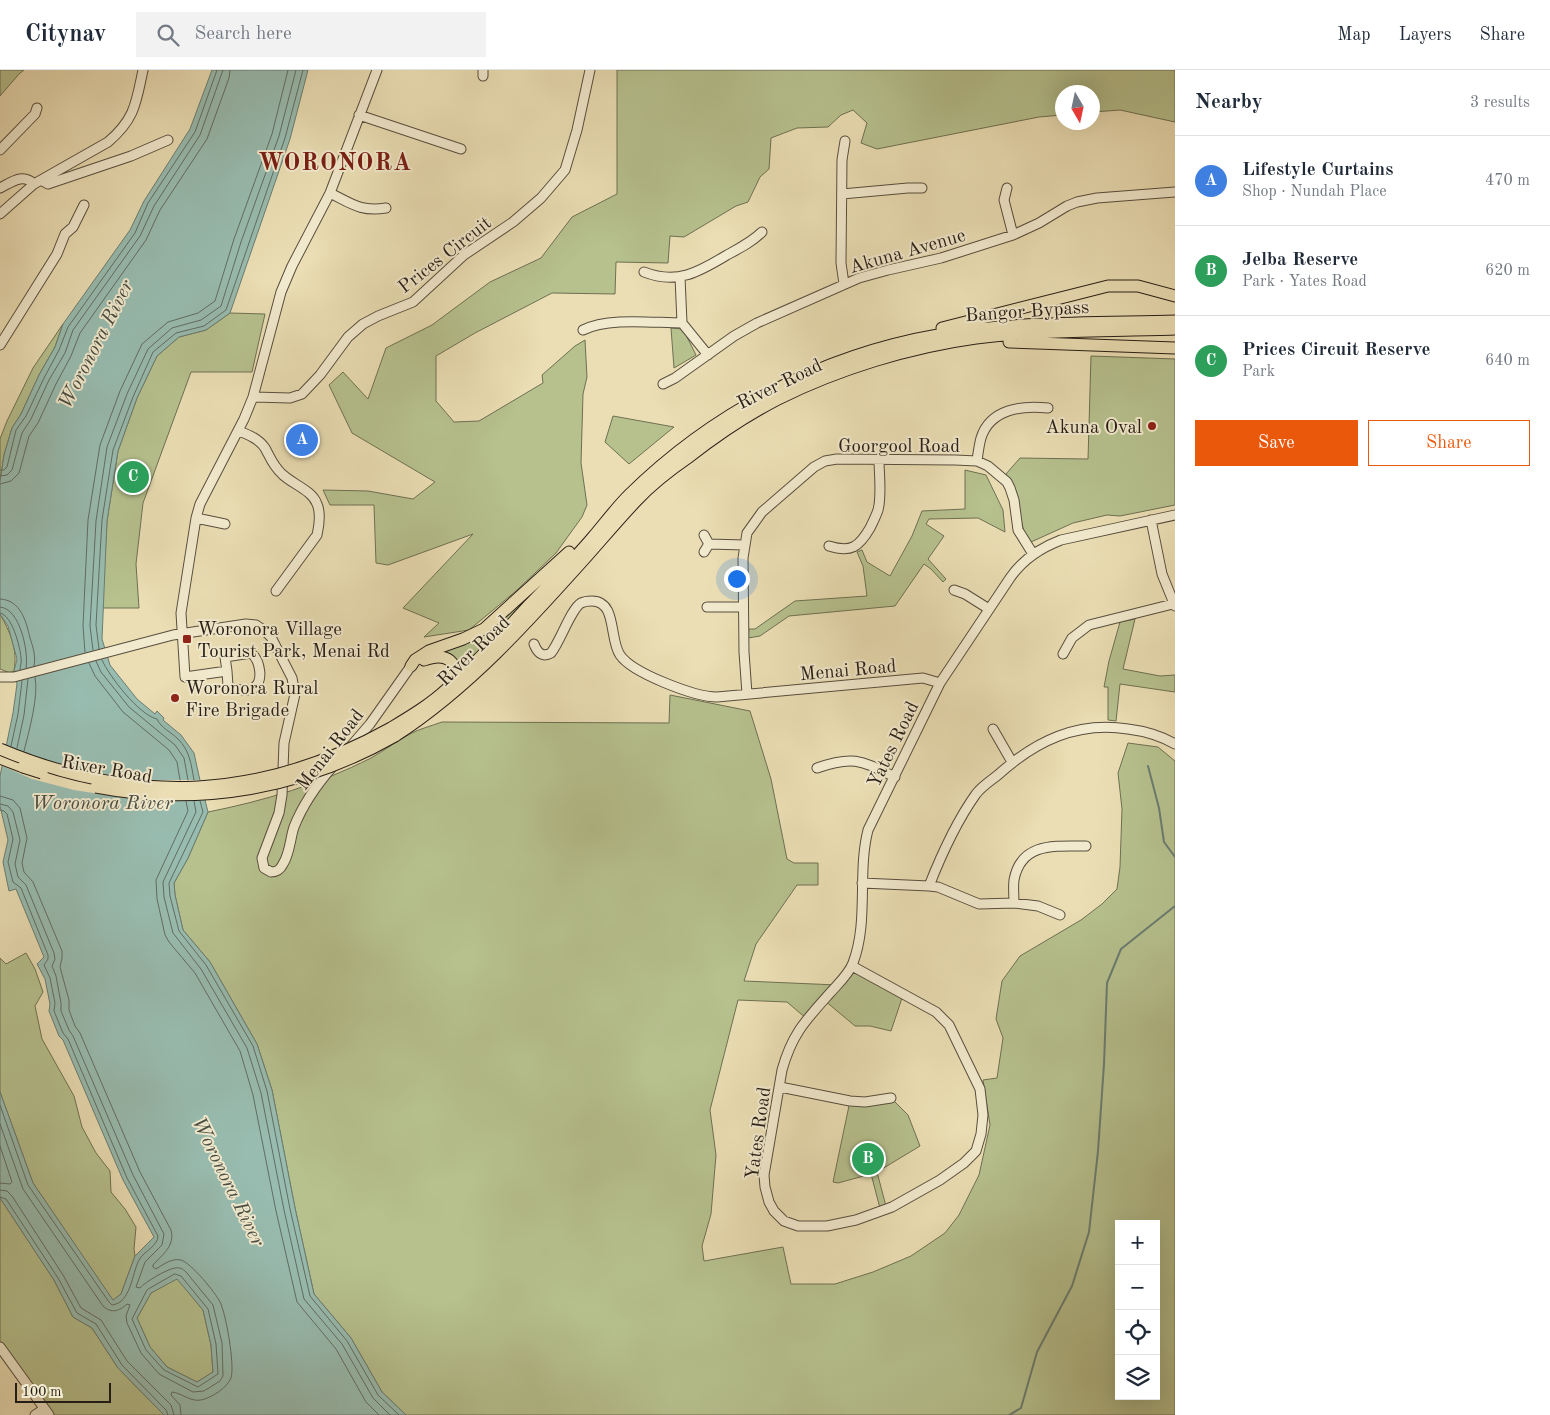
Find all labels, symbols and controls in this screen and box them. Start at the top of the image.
search box [136,12,486,57]
icon: search [154,21,182,49]
text: Citynav [25,23,106,47]
text: Search here [194,25,292,44]
text: Map [1337,26,1371,44]
text: Layers [1399,26,1451,44]
text: Share [1479,26,1525,44]
north arrow [1055,85,1100,130]
text: Nearby [1195,92,1263,113]
text: 3 results [1470,95,1530,111]
district label: WORONORA [258,152,412,176]
text: Lifestyle Curtains [1242,161,1393,180]
text: A [1205,173,1217,189]
text: 470 m [1485,173,1530,189]
text: Shop · Nundah Place [1242,184,1387,200]
street label: Prices Circuit [395,214,496,298]
street label: Akuna Avenue [847,227,968,278]
text: Jelba Reserve [1242,251,1358,270]
text: B [1205,263,1217,279]
text: 620 m [1485,263,1530,279]
text: Park · Yates Road [1242,274,1367,290]
water label: Woronora River [56,277,138,413]
street label: Bangor Bypass [964,299,1090,326]
text: Prices Circuit Reserve [1242,341,1430,360]
text: C [1206,353,1216,369]
text: 640 m [1485,353,1530,369]
street label: River Road [735,356,826,414]
text: Park [1242,364,1275,380]
place label: Akuna Oval [1045,419,1142,438]
marker: Akuna Oval [1146,420,1158,432]
button: Save [1195,420,1358,466]
button: Share [1368,420,1530,466]
pin: A [286,421,318,459]
street label: Goorgool Road [838,438,960,457]
pin: C [117,458,149,496]
your location [724,566,750,592]
street label: River Road [435,613,515,691]
place label: Woronora Village Tourist Park, Menai Rd [197,621,390,662]
marker: Woronora Village Tourist Park, Menai Rd [181,633,193,645]
street label: Menai Road [799,658,897,685]
place label: Woronora Rural Fire Brigade [185,680,318,721]
marker: Woronora Rural Fire Brigade [169,692,181,704]
street label: Yates Road [865,699,923,791]
street label: Menai Road [294,706,368,795]
street label: River Road [60,753,154,788]
water label: Woronora River [31,794,173,814]
street label: Yates Road [744,1086,775,1181]
water label: Woronora River [187,1114,267,1250]
pin: B [852,1140,884,1178]
map controls [1115,1220,1160,1400]
button: + [1115,1220,1160,1265]
button: − [1115,1265,1160,1310]
button: locate [1115,1310,1160,1355]
button: layers [1115,1355,1160,1400]
scale bar [15,1380,111,1403]
text: 100 m [22,1385,61,1399]

